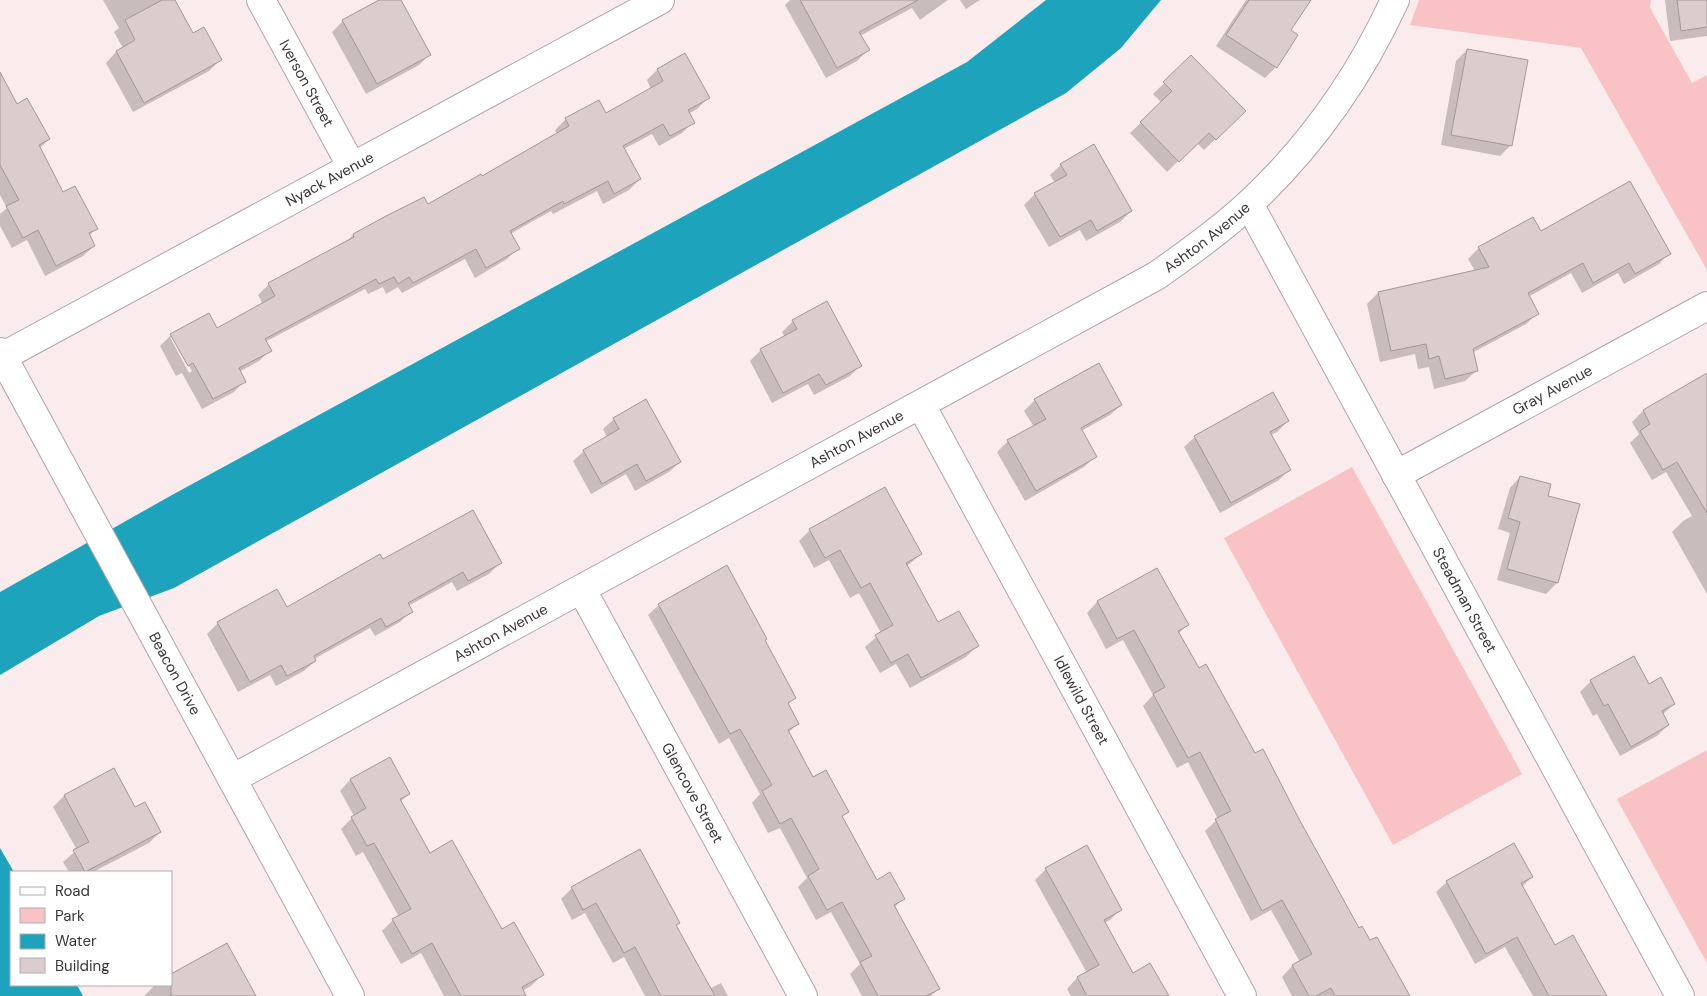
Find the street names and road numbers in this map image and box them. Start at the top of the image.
street label: Iverson Street [275,36,338,131]
street label: Nyack Avenue [282,147,377,211]
street label: Ashton Avenue [1160,198,1255,277]
street label: Gray Avenue [1509,360,1596,420]
street label: Ashton Avenue [806,405,907,473]
street label: Steadman Street [1428,544,1501,656]
street label: Ashton Avenue [450,599,551,666]
street label: Beacon Drive [144,629,205,719]
street label: Idlewild Street [1049,652,1114,749]
street label: Glencove Street [657,739,728,847]

